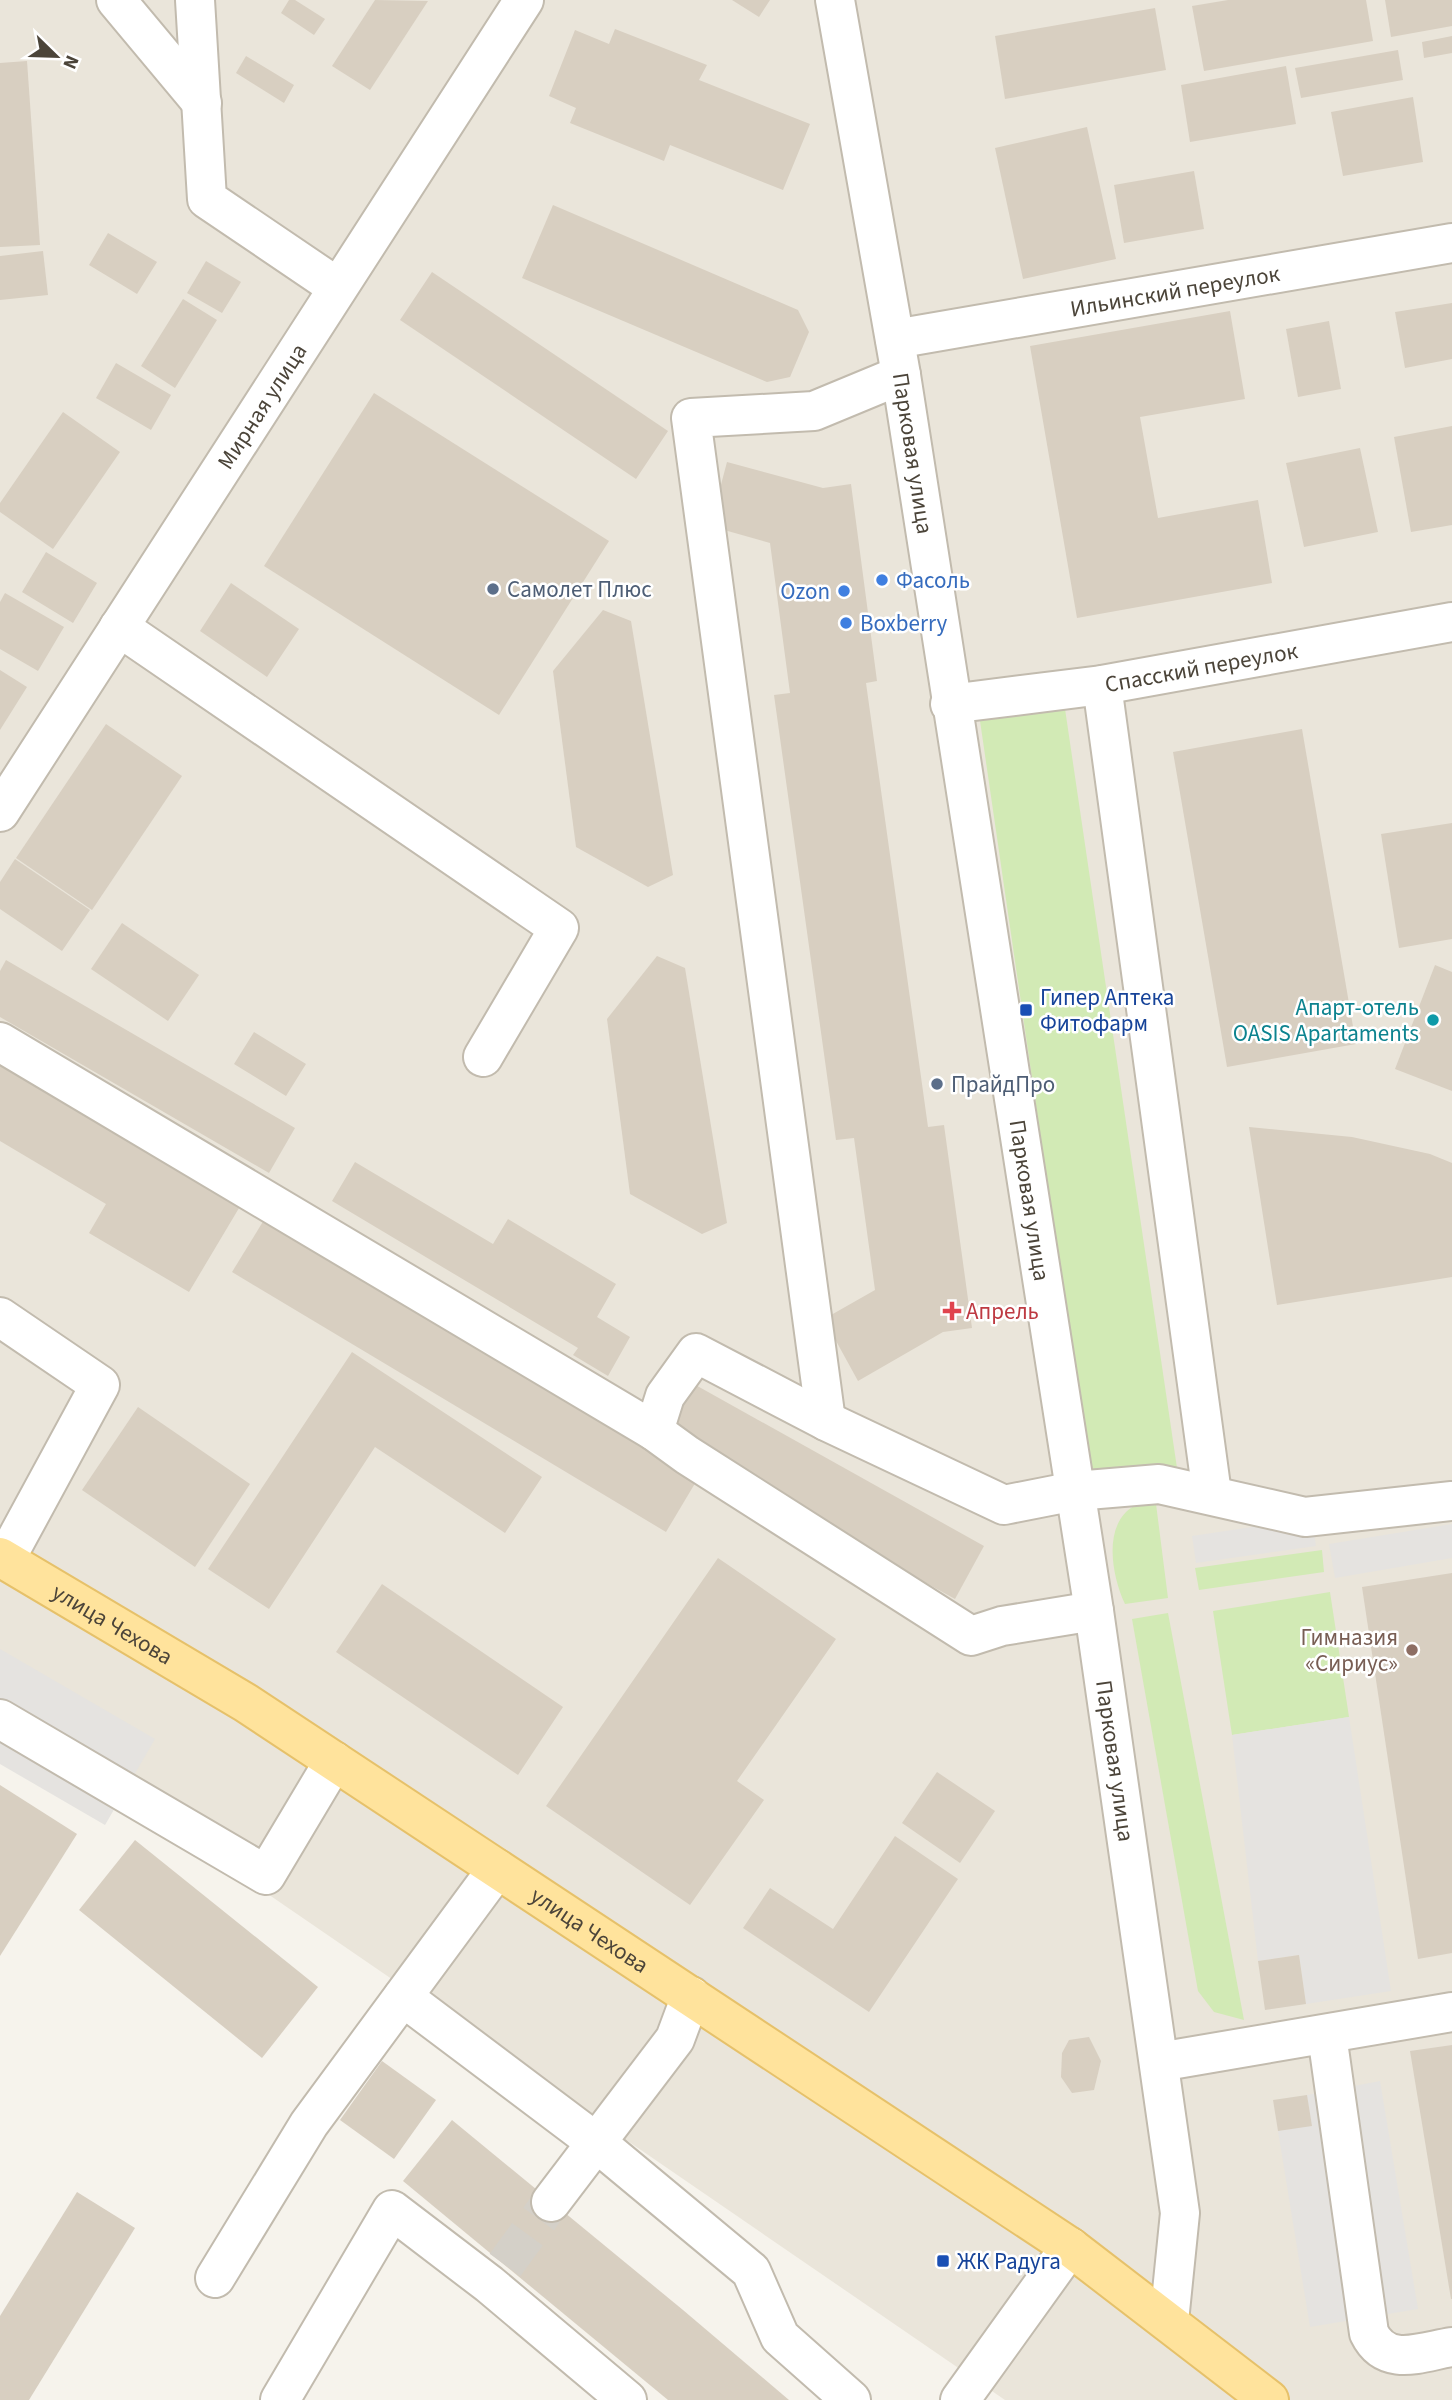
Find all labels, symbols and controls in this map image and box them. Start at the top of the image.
north arrow [21,21,91,91]
text: N [55,51,85,73]
street label: Ильинский переулок [1068,256,1283,325]
street label: Мирная улица [209,337,315,476]
street label: Парковая улица [884,370,942,536]
place label: Фасоль [896,564,970,597]
marker: Фасоль [874,572,890,588]
place label: Самолет Плюс [507,573,652,606]
place label: Ozon [780,575,830,608]
marker: Самолет Плюс [485,581,501,597]
marker: Ozon [836,583,852,599]
place label: Boxberry [860,607,948,640]
marker: Boxberry [838,615,854,631]
street label: Спасский переулок [1102,634,1301,701]
place label: Гипер Аптека Фитофарм [1040,981,1174,1040]
place label: Апарт-отель OASIS Apartaments [1233,991,1419,1050]
marker: Гипер Аптека Фитофарм [1018,1002,1034,1018]
marker: Апарт-отель OASIS Apartaments [1425,1012,1441,1028]
place label: ПрайдПро [951,1068,1055,1101]
marker: ПрайдПро [929,1076,945,1092]
street label: Парковая улица [1001,1117,1059,1283]
place label: Апрель [966,1295,1039,1328]
marker: Апрель [944,1303,960,1319]
street label: улица Чехова [46,1575,179,1673]
place label: Гимназия «Сириус» [1301,1621,1398,1680]
marker: Гимназия «Сириус» [1404,1642,1420,1658]
street label: Парковая улица [1088,1678,1143,1844]
street label: улица Чехова [524,1879,655,1981]
place label: ЖК Радуга [957,2245,1061,2278]
marker: ЖК Радуга [935,2253,951,2269]

